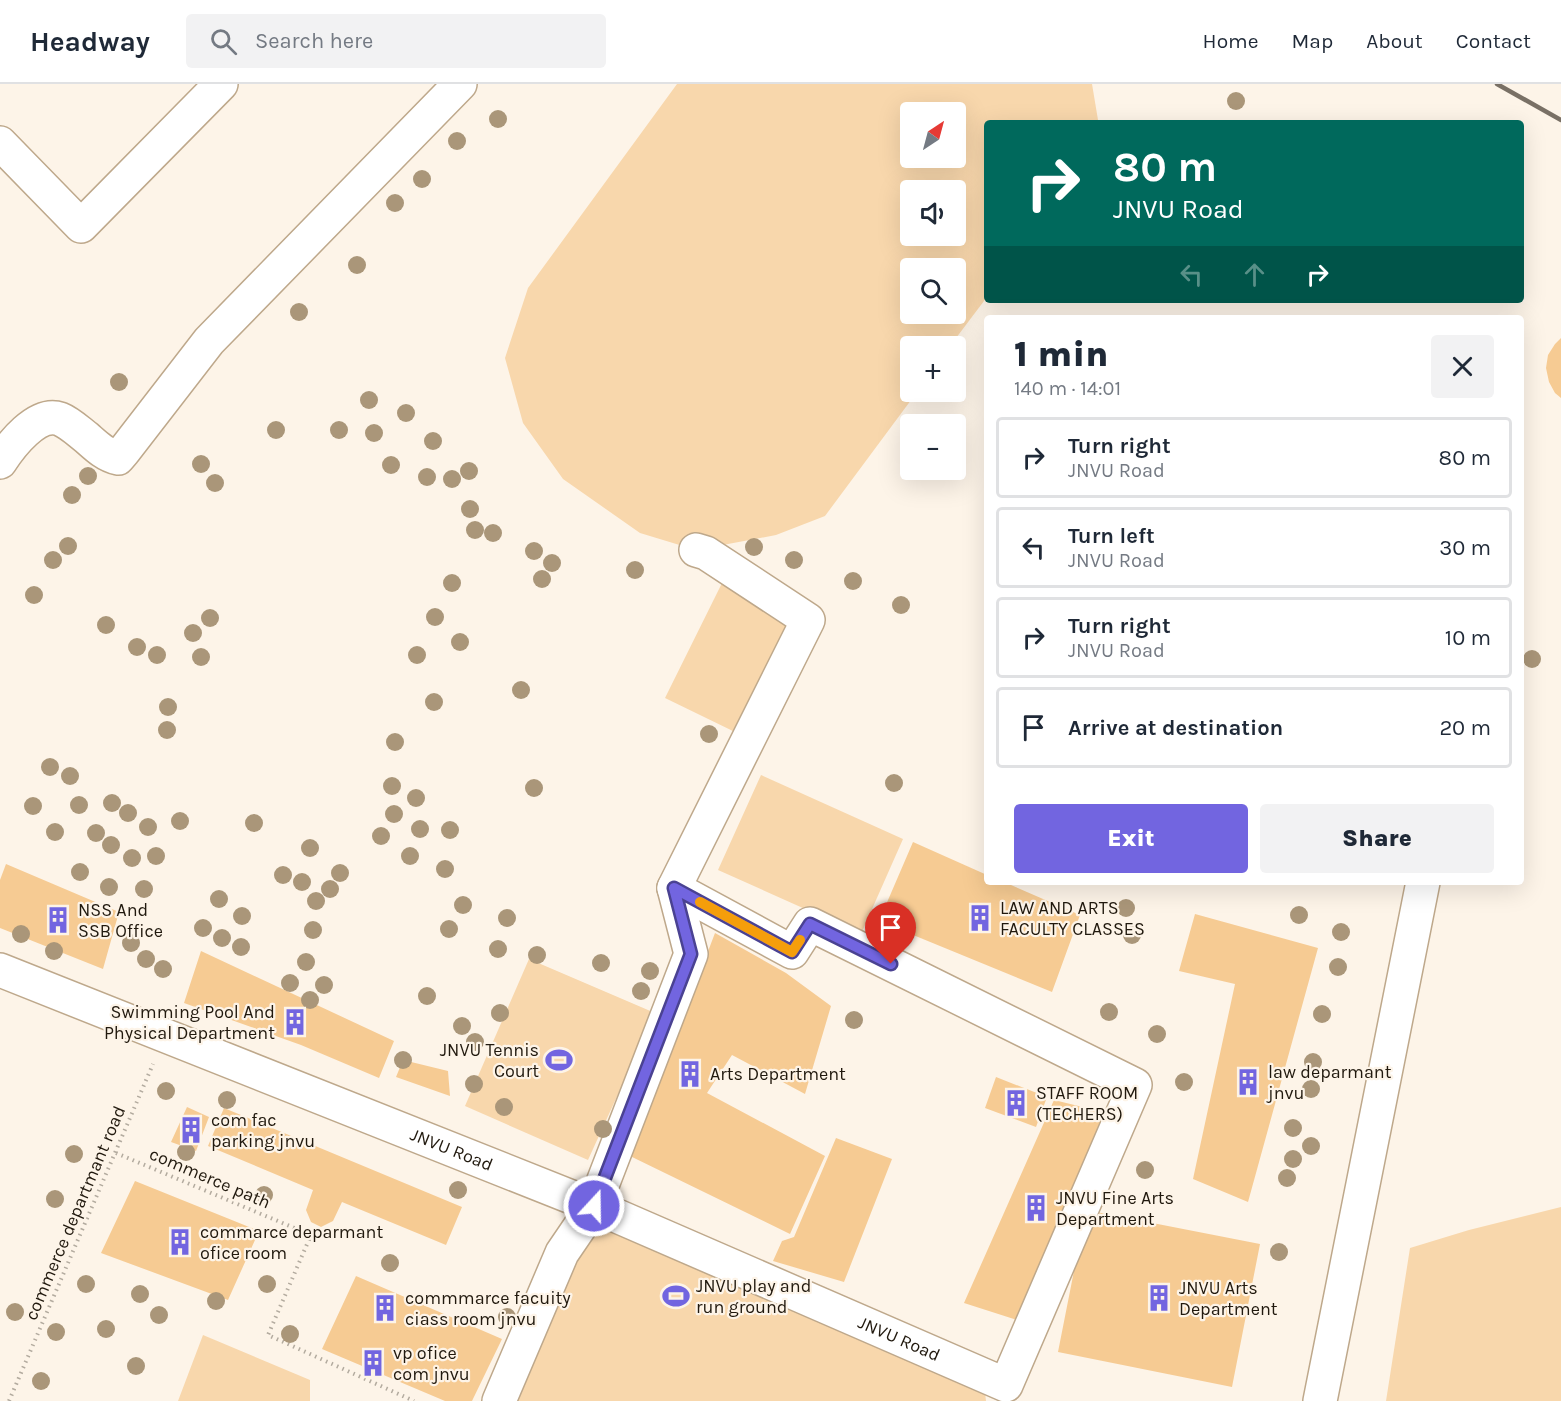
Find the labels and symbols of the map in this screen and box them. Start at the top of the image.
north arrow [900,102,966,168]
place label: LAW AND ARTS FACULTY CLASSES [1000,897,1145,940]
place label: NSS And SSB Office [78,899,163,942]
pin [865,902,916,964]
building icon: LAW AND ARTS FACULTY CLASSES [965,903,995,933]
building icon: NSS And SSB Office [43,905,73,935]
place label: Swimming Pool And Physical Department [104,1001,275,1044]
building icon: Swimming Pool And Physical Department [280,1007,310,1037]
place label: JNVU Tennis Court [440,1039,539,1082]
sports icon: JNVU Tennis Court [544,1045,574,1075]
building icon: Arts Department [675,1059,705,1089]
place label: law deparmant jnvu [1266,1061,1392,1104]
place label: Arts Department [710,1063,846,1085]
building icon: law deparmant jnvu [1233,1067,1263,1097]
place label: STAFF ROOM (TECHERS) [1036,1082,1138,1125]
building icon: STAFF ROOM (TECHERS) [1001,1088,1031,1118]
street label: commerce departmant road [20,1103,130,1323]
place label: com fac parking jnvu [211,1109,315,1152]
building icon: com fac parking jnvu [176,1115,206,1145]
street label: JNVU Road [407,1123,496,1176]
street label: commerce path [146,1143,274,1213]
position arrow [562,1174,626,1238]
place label: JNVU Fine Arts Department [1056,1187,1174,1230]
building icon: JNVU Fine Arts Department [1021,1193,1051,1223]
place label: commarce deparmant ofice room [200,1221,383,1264]
building icon: commarce deparmant ofice room [165,1227,195,1257]
place label: JNVU play and run ground [696,1275,811,1318]
place label: JNVU Arts Department [1179,1277,1278,1320]
sports icon: JNVU play and run ground [661,1281,691,1311]
building icon: JNVU Arts Department [1144,1283,1174,1313]
place label: commmarce facuity ciass room jnvu [405,1287,571,1330]
building icon: commmarce facuity ciass room jnvu [370,1293,400,1323]
street label: JNVU Road [855,1311,944,1366]
place label: vp ofice com jnvu [393,1342,470,1385]
building icon: vp ofice com jnvu [358,1348,388,1378]

